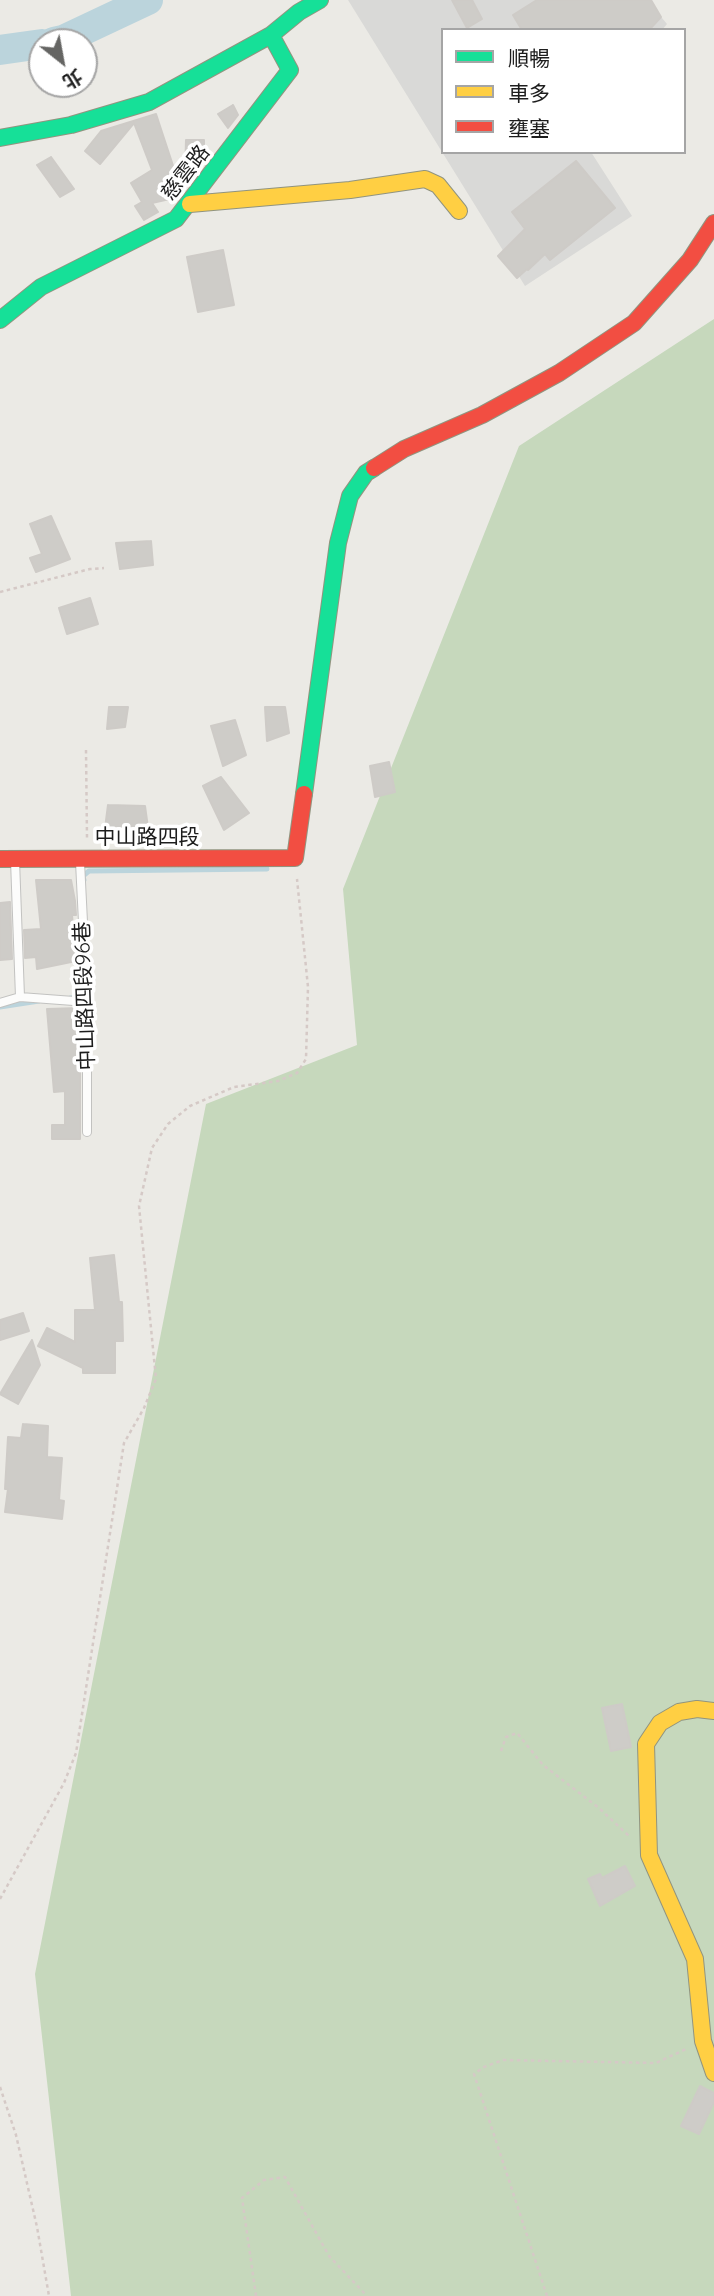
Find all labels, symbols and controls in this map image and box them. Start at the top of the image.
north arrow [28,28,98,98]
legend [441,28,686,154]
text: 順暢 [508,45,550,71]
text: 北 [58,64,87,94]
text: 車多 [508,80,550,106]
text: 壅塞 [508,115,550,141]
street label: 慈雲路 [157,140,215,206]
street label: 中山路四段 [95,825,199,851]
street label: 中山路四段96巷 [70,921,100,1071]

